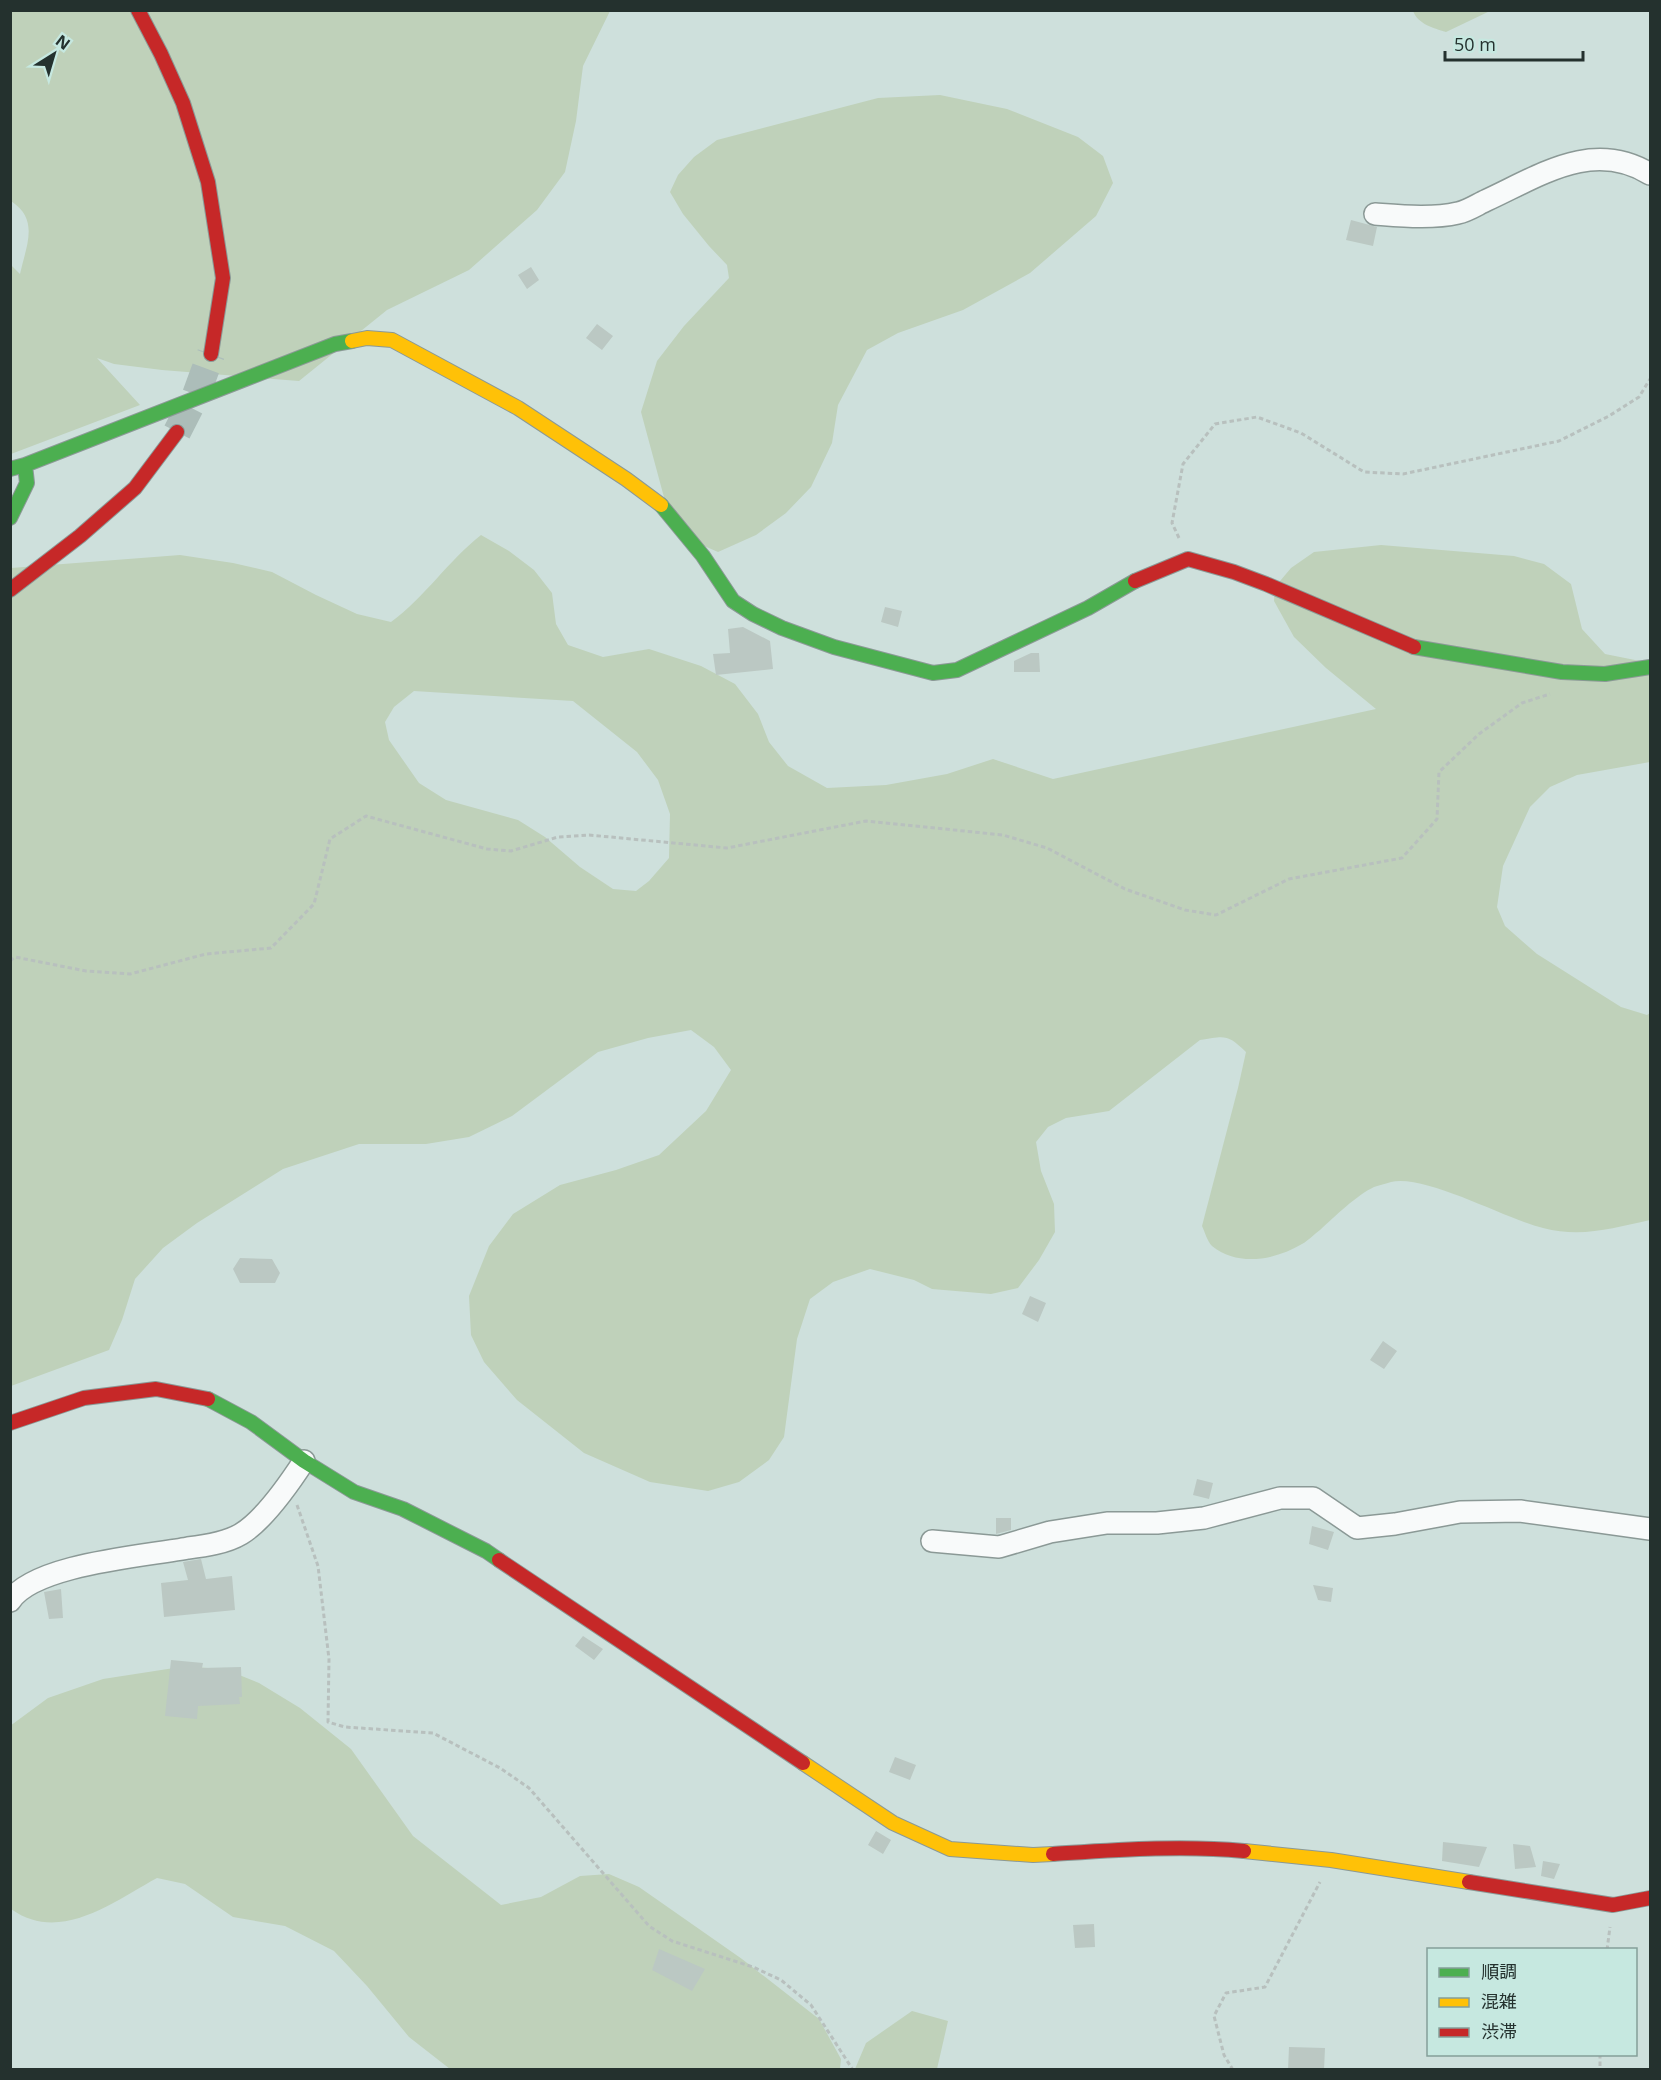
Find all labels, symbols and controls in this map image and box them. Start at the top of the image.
north arrow [24,24,84,84]
scale bar [1445,24,1583,62]
text: N [51,29,75,55]
text: 50 m [1454,32,1496,56]
legend [1427,1948,1637,2056]
text: 順調 [1481,1959,1517,1983]
text: 混雑 [1481,1989,1517,2013]
text: 渋滞 [1481,2019,1517,2043]

